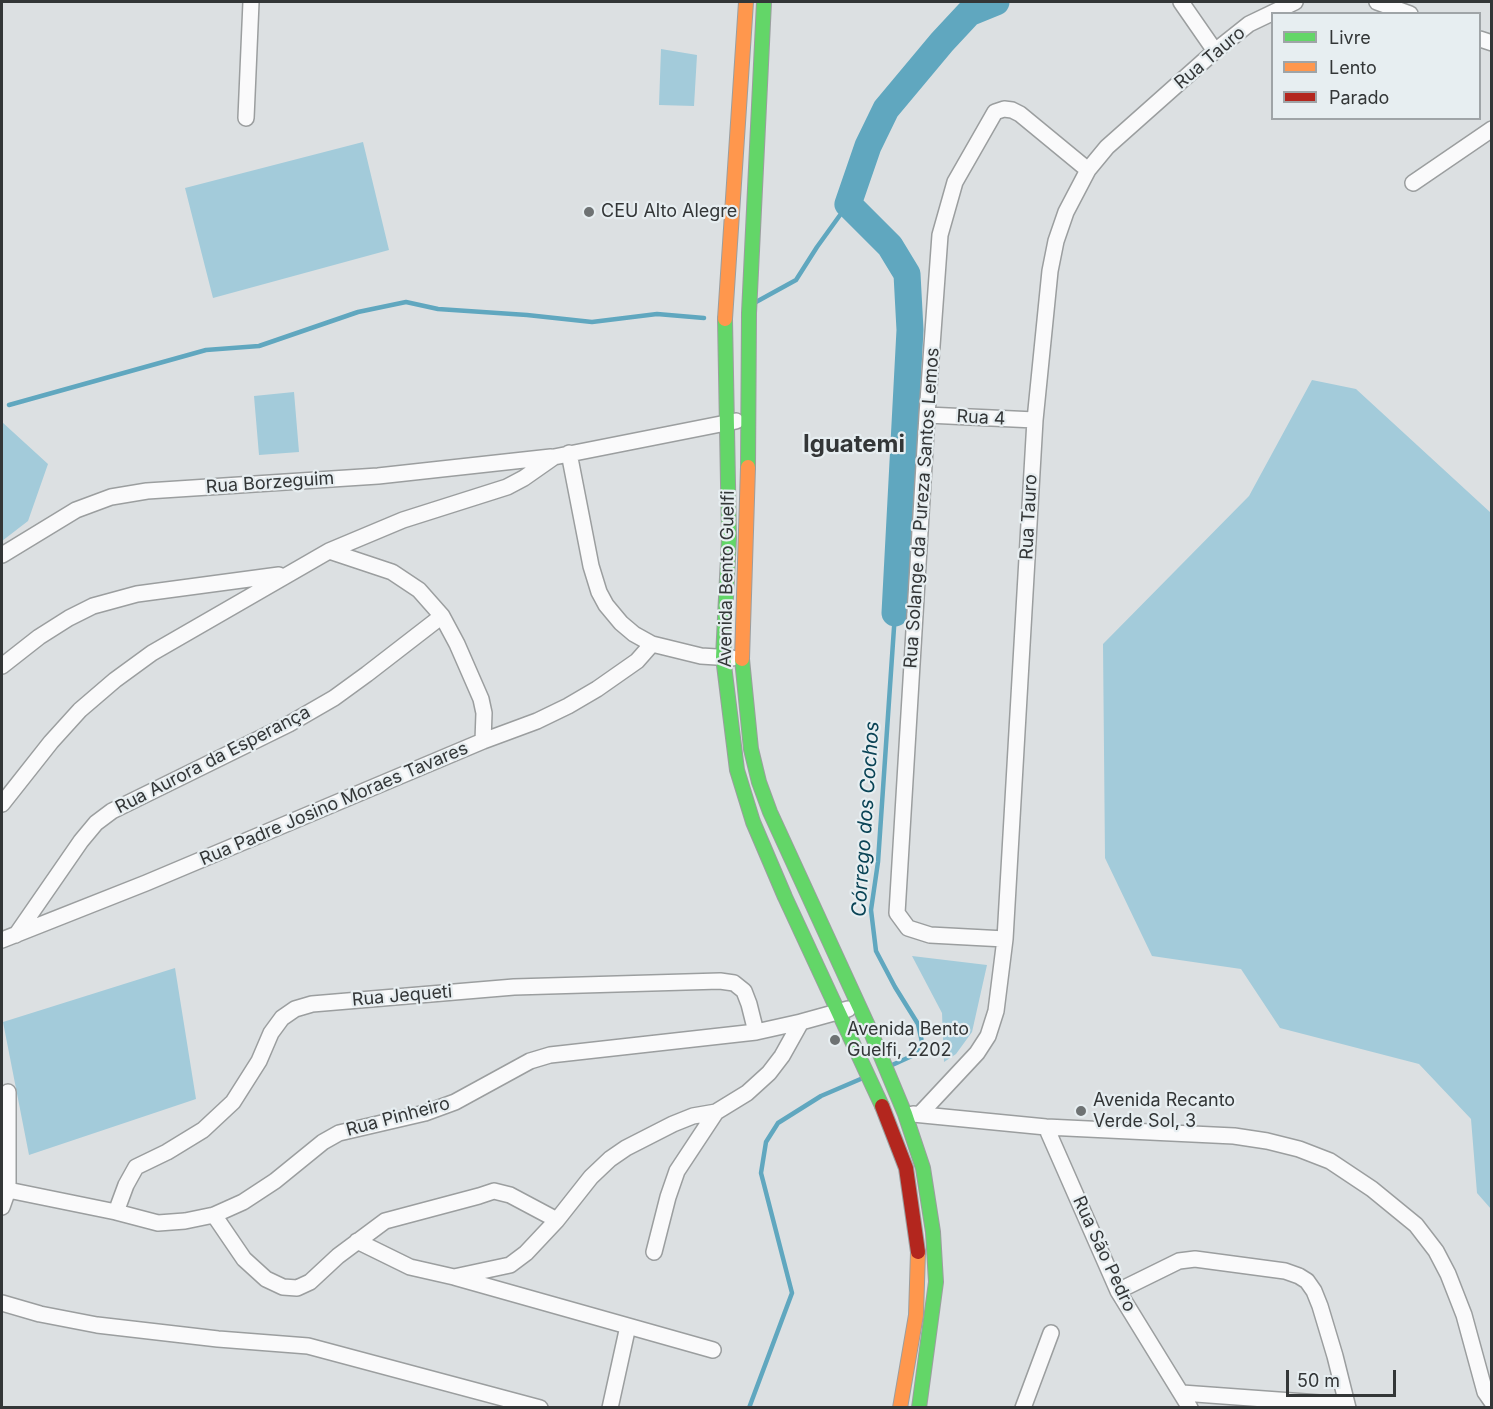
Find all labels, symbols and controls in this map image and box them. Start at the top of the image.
legend [1271,12,1481,120]
street label: Rua Tauro [1170,22,1250,94]
text: Livre [1329,27,1371,48]
text: Lento [1329,57,1377,78]
text: Parado [1329,87,1389,108]
place label: CEU Alto Alegre [601,201,737,223]
marker: CEU Alto Alegre [582,205,596,219]
street label: Rua Solange da Pureza Santos Lemos [900,347,944,669]
street label: Rua 4 [956,406,1006,430]
district label: Iguatemi [803,431,905,459]
street label: Rua Borzeguim [205,468,335,498]
street label: Rua Tauro [1016,474,1042,560]
street label: Avenida Bento Guelfi [715,490,739,668]
street label: Rua Aurora da Esperança [112,701,314,819]
water label: Córrego dos Cochos [847,720,885,918]
street label: Rua Padre Josino Moraes Tavares [197,738,471,870]
street label: Rua Jequeti [351,981,453,1011]
place label: Avenida Bento Guelfi, 2202 [847,1019,969,1062]
marker: Avenida Bento Guelfi, 2202 [828,1033,842,1047]
place label: Avenida Recanto Verde Sol, 3 [1093,1090,1235,1132]
street label: Rua Pinheiro [344,1093,452,1141]
marker: Avenida Recanto Verde Sol, 3 [1074,1104,1088,1118]
street label: Rua São Pedro [1068,1193,1140,1315]
scale bar [1289,1358,1398,1396]
text: 50 m [1297,1370,1340,1391]

